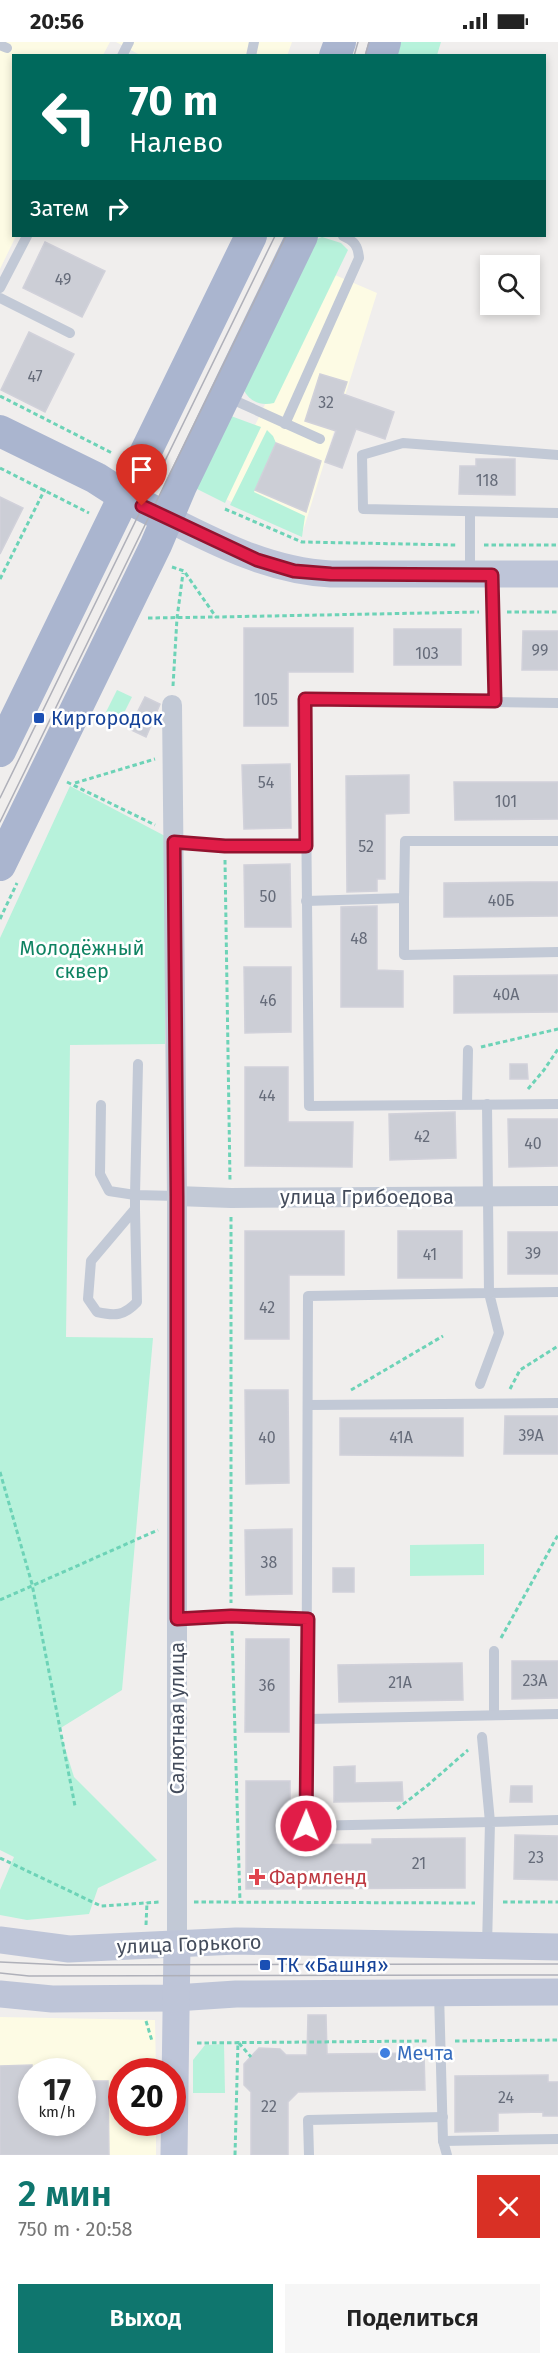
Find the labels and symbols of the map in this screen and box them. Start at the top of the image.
house number: 49 [55,270,71,289]
house number: 47 [27,367,43,386]
house number: 32 [318,393,334,412]
pin [116,444,167,506]
house number: 118 [476,471,498,490]
house number: 99 [532,641,548,660]
house number: 103 [415,644,439,663]
house number: 105 [254,690,278,709]
place label: Киргородок [51,706,164,730]
marker: Киргородок [32,711,46,725]
house number: 54 [258,773,275,792]
house number: 101 [495,792,517,811]
house number: 52 [358,837,374,856]
house number: 50 [260,887,277,906]
house number: 40Б [488,891,514,910]
house number: 48 [350,929,368,948]
park label: Молодёжный сквер [20,936,144,983]
house number: 40А [493,985,520,1004]
house number: 46 [259,991,277,1010]
house number: 44 [258,1086,276,1105]
house number: 42 [414,1127,430,1146]
house number: 40 [524,1134,542,1153]
street label: улица Грибоедова [280,1185,454,1209]
house number: 39 [525,1244,541,1263]
house number: 41 [423,1245,437,1264]
house number: 42 [259,1298,275,1317]
house number: 39А [518,1426,544,1445]
house number: 40 [258,1428,276,1447]
house number: 41А [389,1428,414,1447]
house number: 38 [261,1553,278,1572]
street label: Салютная улица [165,1642,189,1794]
house number: 23А [523,1671,548,1690]
house number: 21А [388,1673,413,1692]
house number: 36 [259,1676,275,1695]
position arrow [274,1794,338,1858]
house number: 23 [528,1848,544,1867]
house number: 21 [412,1854,426,1873]
place label: Фармленд [269,1865,367,1889]
marker: Фармленд [250,1870,264,1884]
street label: улица Горького [116,1929,262,1959]
place label: ТК «Башня» [277,1953,389,1977]
marker: ТК «Башня» [258,1958,272,1972]
place label: Мечта [397,2041,454,2065]
marker: Мечта [378,2046,392,2060]
speed limit sign: 20 [108,2058,186,2136]
house number: 24 [498,2088,514,2107]
house number: 22 [261,2097,277,2116]

